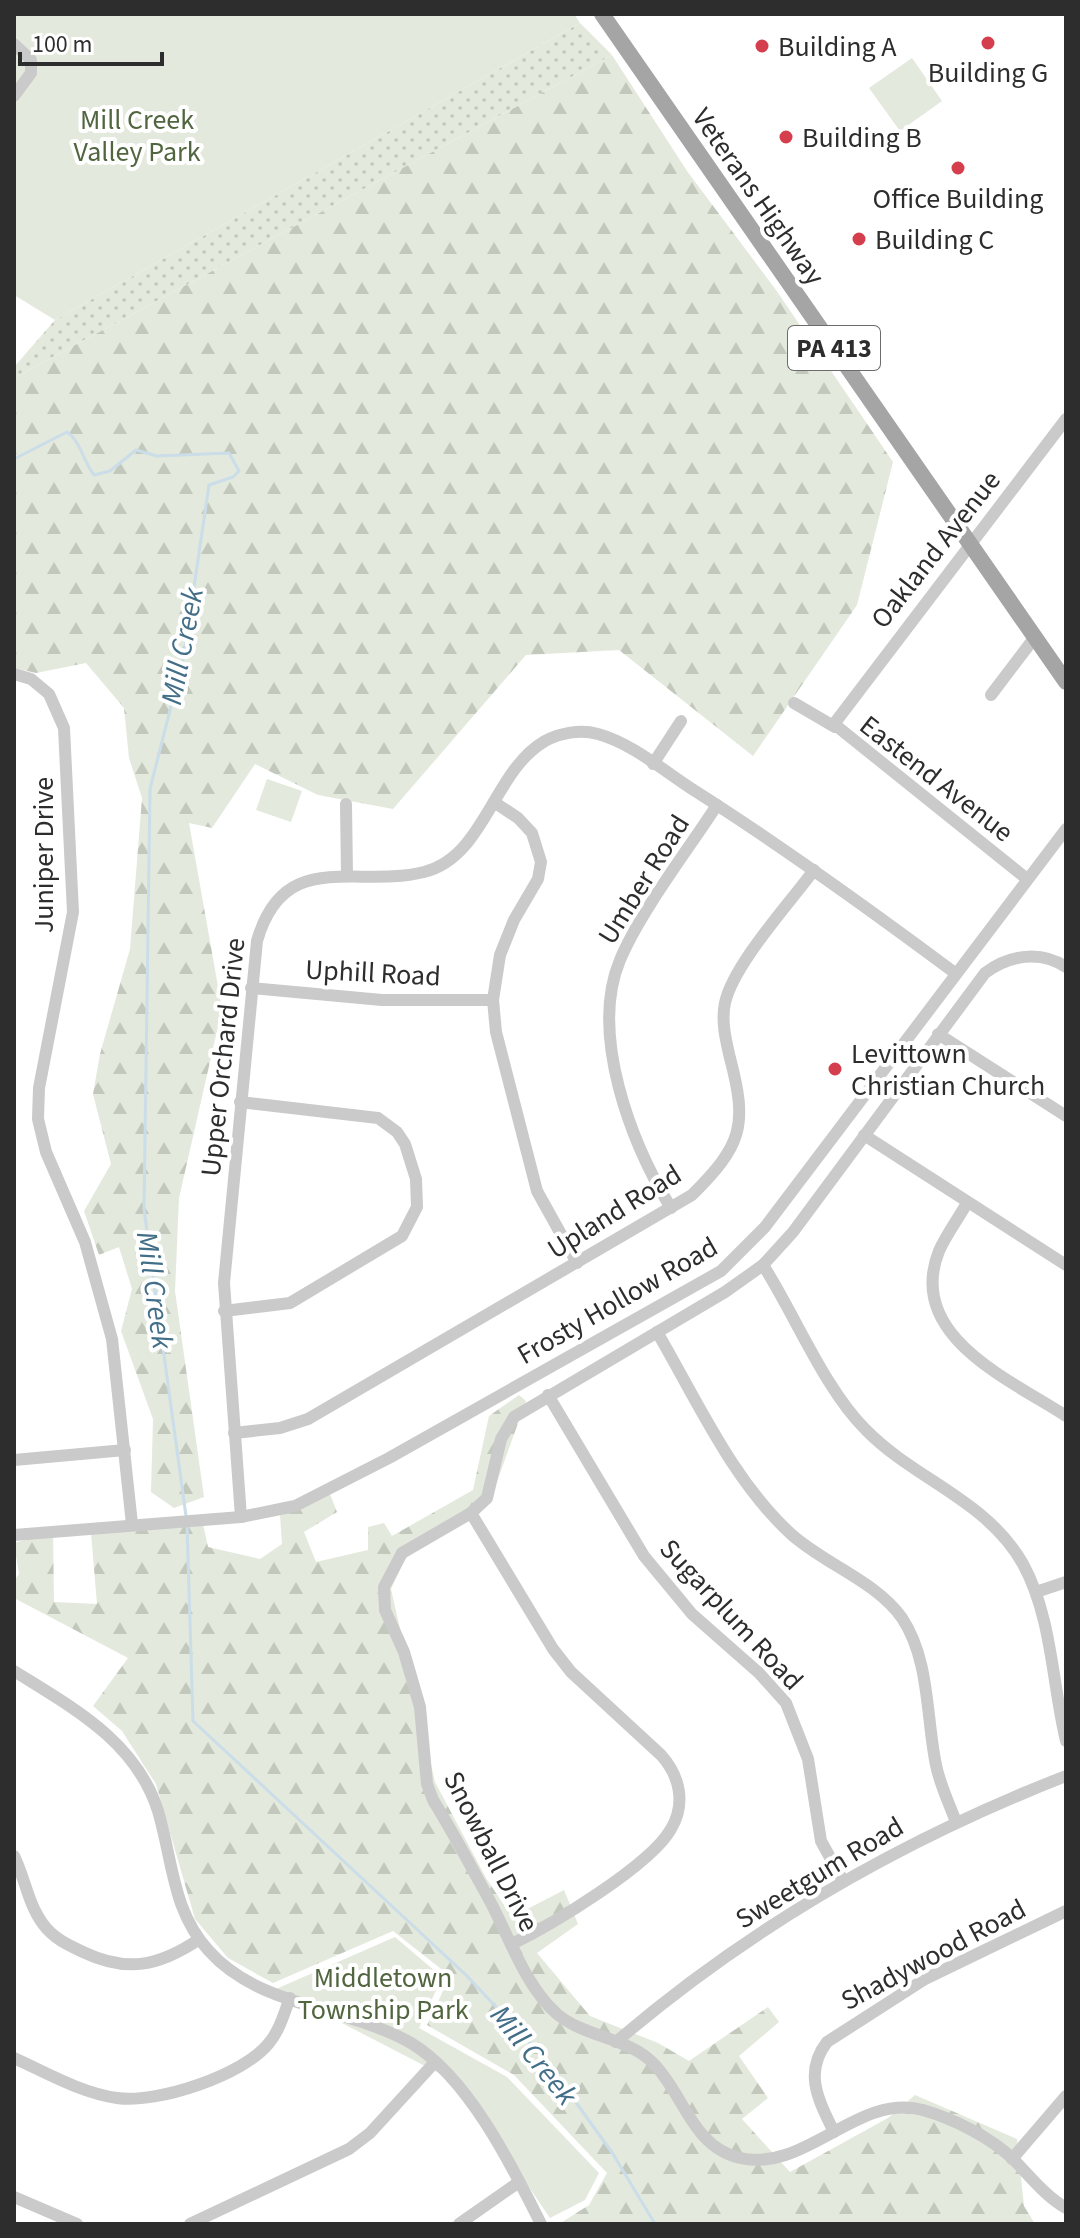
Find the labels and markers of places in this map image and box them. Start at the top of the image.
place label: Building A [778,27,897,67]
marker: Building G [979,34,997,52]
marker: Building A [753,37,771,55]
place label: Building G [928,53,1048,93]
place label: Building B [802,118,922,158]
marker: Building B [777,128,795,146]
marker: Office Building [949,159,967,177]
place label: Office Building [873,179,1043,219]
place label: Building C [875,220,994,260]
marker: Building C [850,230,868,248]
place label: Levittown Christian Church [851,1034,1045,1106]
marker: Levittown Christian Church [826,1060,844,1078]

